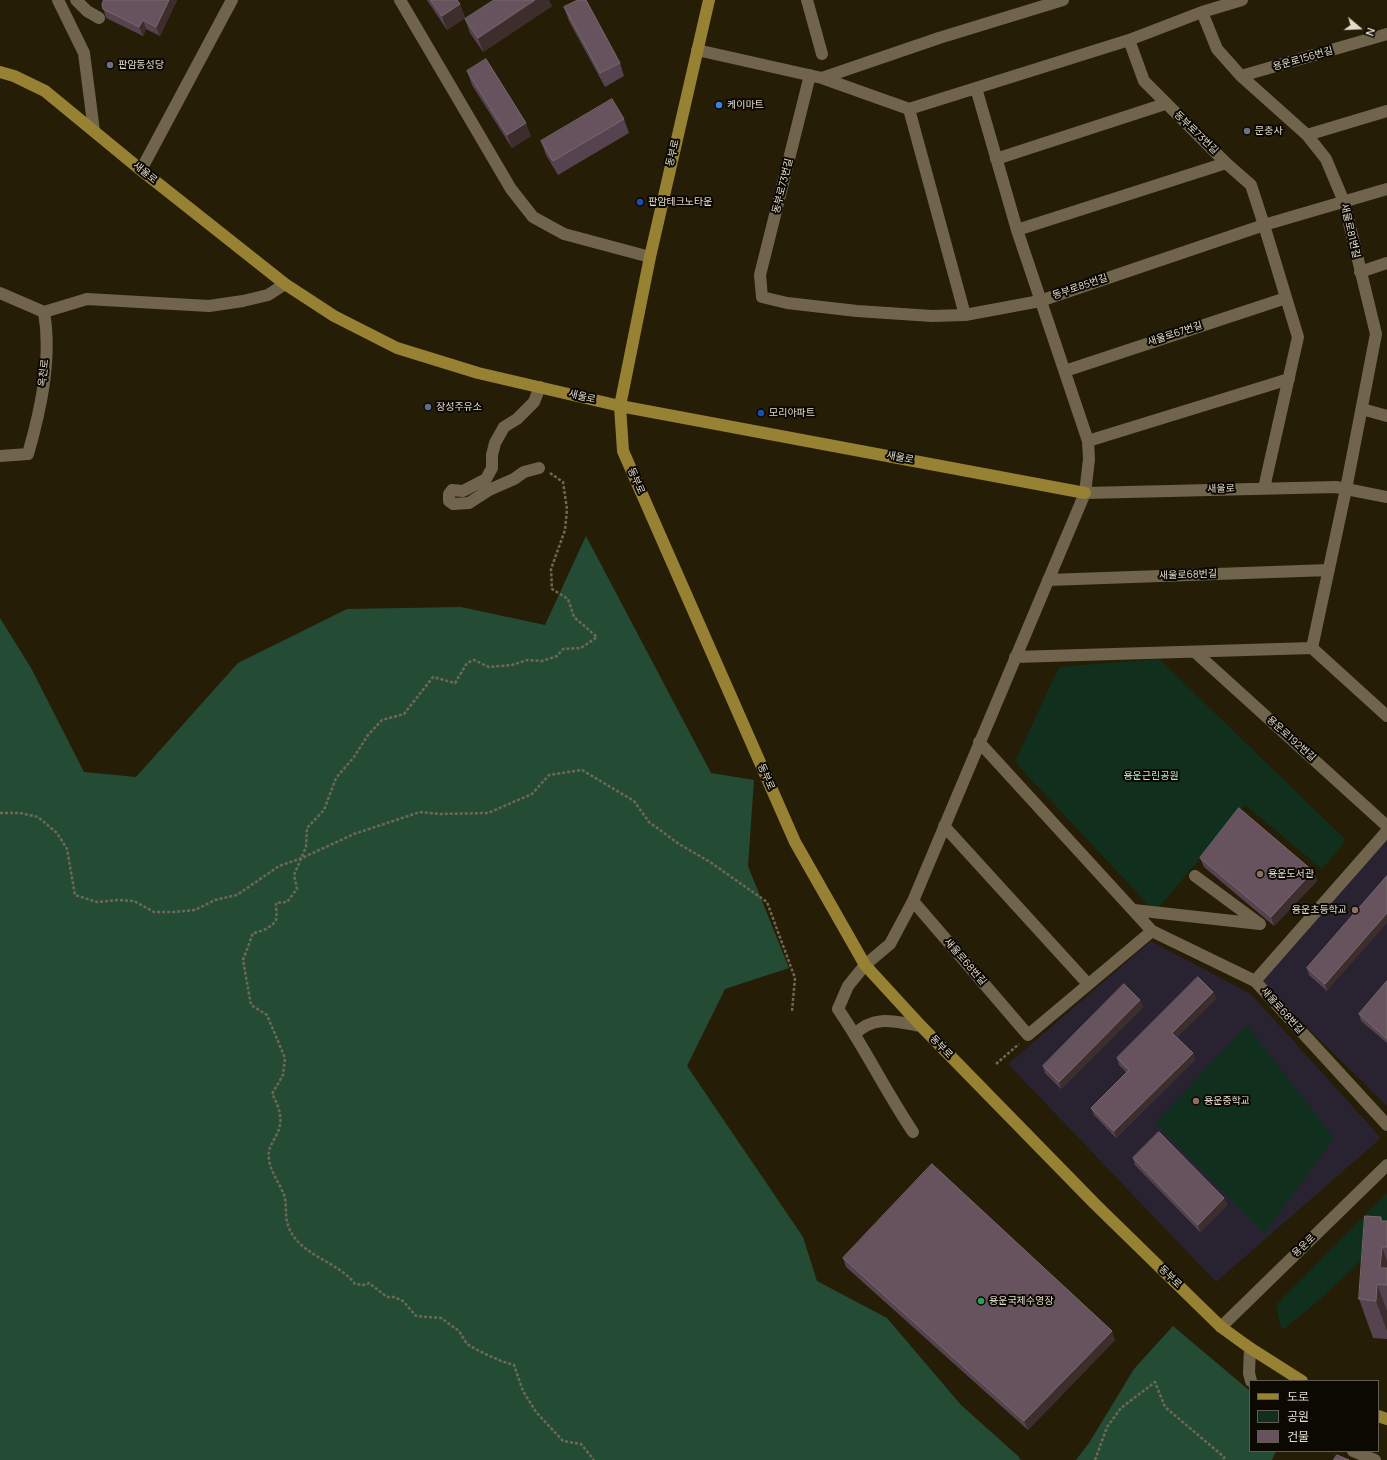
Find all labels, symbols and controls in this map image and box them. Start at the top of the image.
north arrow [1339,8,1379,48]
text: N [1362,26,1379,38]
street label: 용운로156번길 [1272,45,1334,73]
place label: 판암동성당 [118,59,164,71]
marker: 판암동성당 [105,60,115,70]
place label: 케이마트 [727,99,764,111]
marker: 케이마트 [714,100,724,110]
street label: 동부로73번길 [1171,109,1221,157]
place label: 문충사 [1255,125,1283,137]
marker: 문충사 [1242,126,1252,136]
street label: 동부로 [664,138,682,168]
street label: 동부로73번길 [770,157,796,215]
street label: 새울로 [130,160,160,186]
place label: 판암테크노타운 [648,196,712,208]
marker: 판암테크노타운 [635,197,645,207]
street label: 새울로81번길 [1338,203,1362,259]
street label: 동부로85번길 [1051,272,1109,302]
street label: 새울로67번길 [1146,319,1204,349]
street label: 옥천로 [37,359,51,387]
street label: 새울로 [567,388,597,406]
place label: 장성주유소 [436,401,482,413]
marker: 장성주유소 [423,402,433,412]
place label: 모리아파트 [769,407,815,419]
marker: 모리아파트 [756,408,766,418]
street label: 새울로 [885,449,915,467]
street label: 동부로 [625,466,647,496]
street label: 새울로 [1207,483,1235,495]
street label: 새울로68번길 [1159,568,1217,582]
street label: 용운로192번길 [1264,714,1318,764]
street label: 동부로 [755,762,777,792]
park label: 용운근린공원 [1123,770,1179,782]
place label: 용운도서관 [1268,868,1314,880]
marker: 용운도서관 [1255,869,1265,879]
place label: 용운초등학교 [1292,904,1347,916]
marker: 용운초등학교 [1350,905,1360,915]
street label: 새울로68번길 [941,936,989,988]
street label: 새울로68번길 [1258,985,1306,1037]
street label: 동부로 [927,1033,955,1061]
place label: 용운중학교 [1204,1095,1250,1107]
marker: 용운중학교 [1191,1096,1201,1106]
street label: 용운로 [1290,1232,1318,1260]
street label: 동부로 [1156,1263,1184,1291]
place label: 용운국제수영장 [989,1295,1053,1307]
marker: 용운국제수영장 [976,1296,986,1306]
legend [1249,1380,1379,1452]
text: 도로 [1287,1388,1309,1405]
text: 공원 [1287,1408,1309,1425]
text: 건물 [1287,1428,1309,1445]

